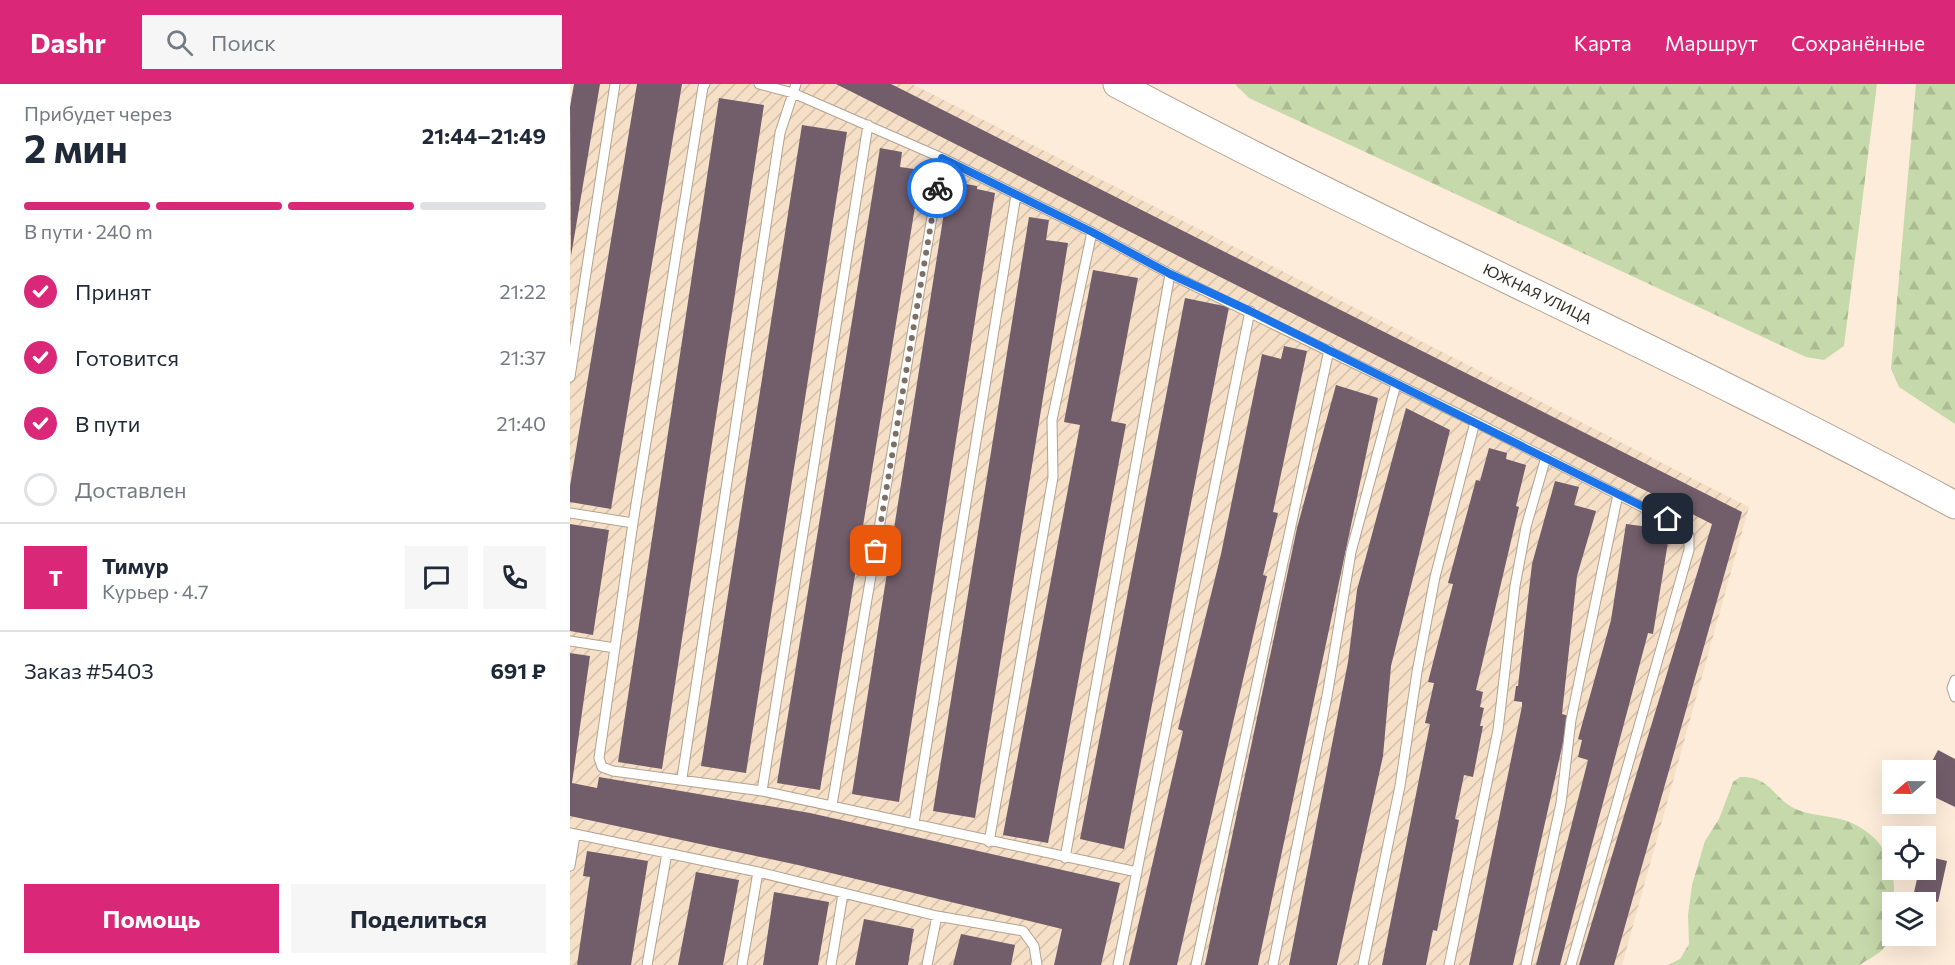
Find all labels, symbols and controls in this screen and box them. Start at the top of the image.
search box [142,15,562,69]
text: Dashr [30,25,106,59]
icon: search [163,26,196,59]
text: Поиск [211,29,276,56]
text: Карта [1574,30,1632,55]
text: Маршрут [1665,30,1758,55]
text: Сохранённые [1791,30,1925,55]
text: Прибудет через [24,101,172,125]
text: 21:44–21:49 [422,122,546,149]
text: 2 мин [24,123,128,171]
courier [907,158,967,218]
icon: bike [921,172,954,205]
text: В пути · 240 m [24,219,153,243]
street label: ЮЖНАЯ УЛИЦА [1480,259,1595,327]
icon: check [24,275,57,308]
text: Принят [75,278,151,305]
text: 21:22 [499,279,546,303]
icon: check [24,341,57,374]
text: Готовится [75,344,179,371]
text: 21:37 [500,345,546,369]
icon: check [24,407,57,440]
text: В пути [75,410,140,437]
text: 21:40 [497,411,546,435]
text: Доставлен [75,476,187,503]
pin [1642,493,1693,544]
icon: home [1651,502,1684,535]
pin [850,525,901,576]
icon: bag [859,534,892,567]
button: chat [405,546,468,609]
button: phone [483,546,546,609]
text: Тимур [102,552,169,579]
text: Т [48,564,63,591]
text: Курьер · 4.7 [102,579,209,603]
text: Заказ #5403 [24,657,154,684]
text: 691 ₽ [491,657,546,684]
north arrow [1882,760,1936,814]
map controls [1882,760,1936,946]
button: locate [1882,826,1936,880]
button: Помощь [24,884,279,953]
button: Поделиться [291,884,546,953]
button: layers [1882,892,1936,946]

